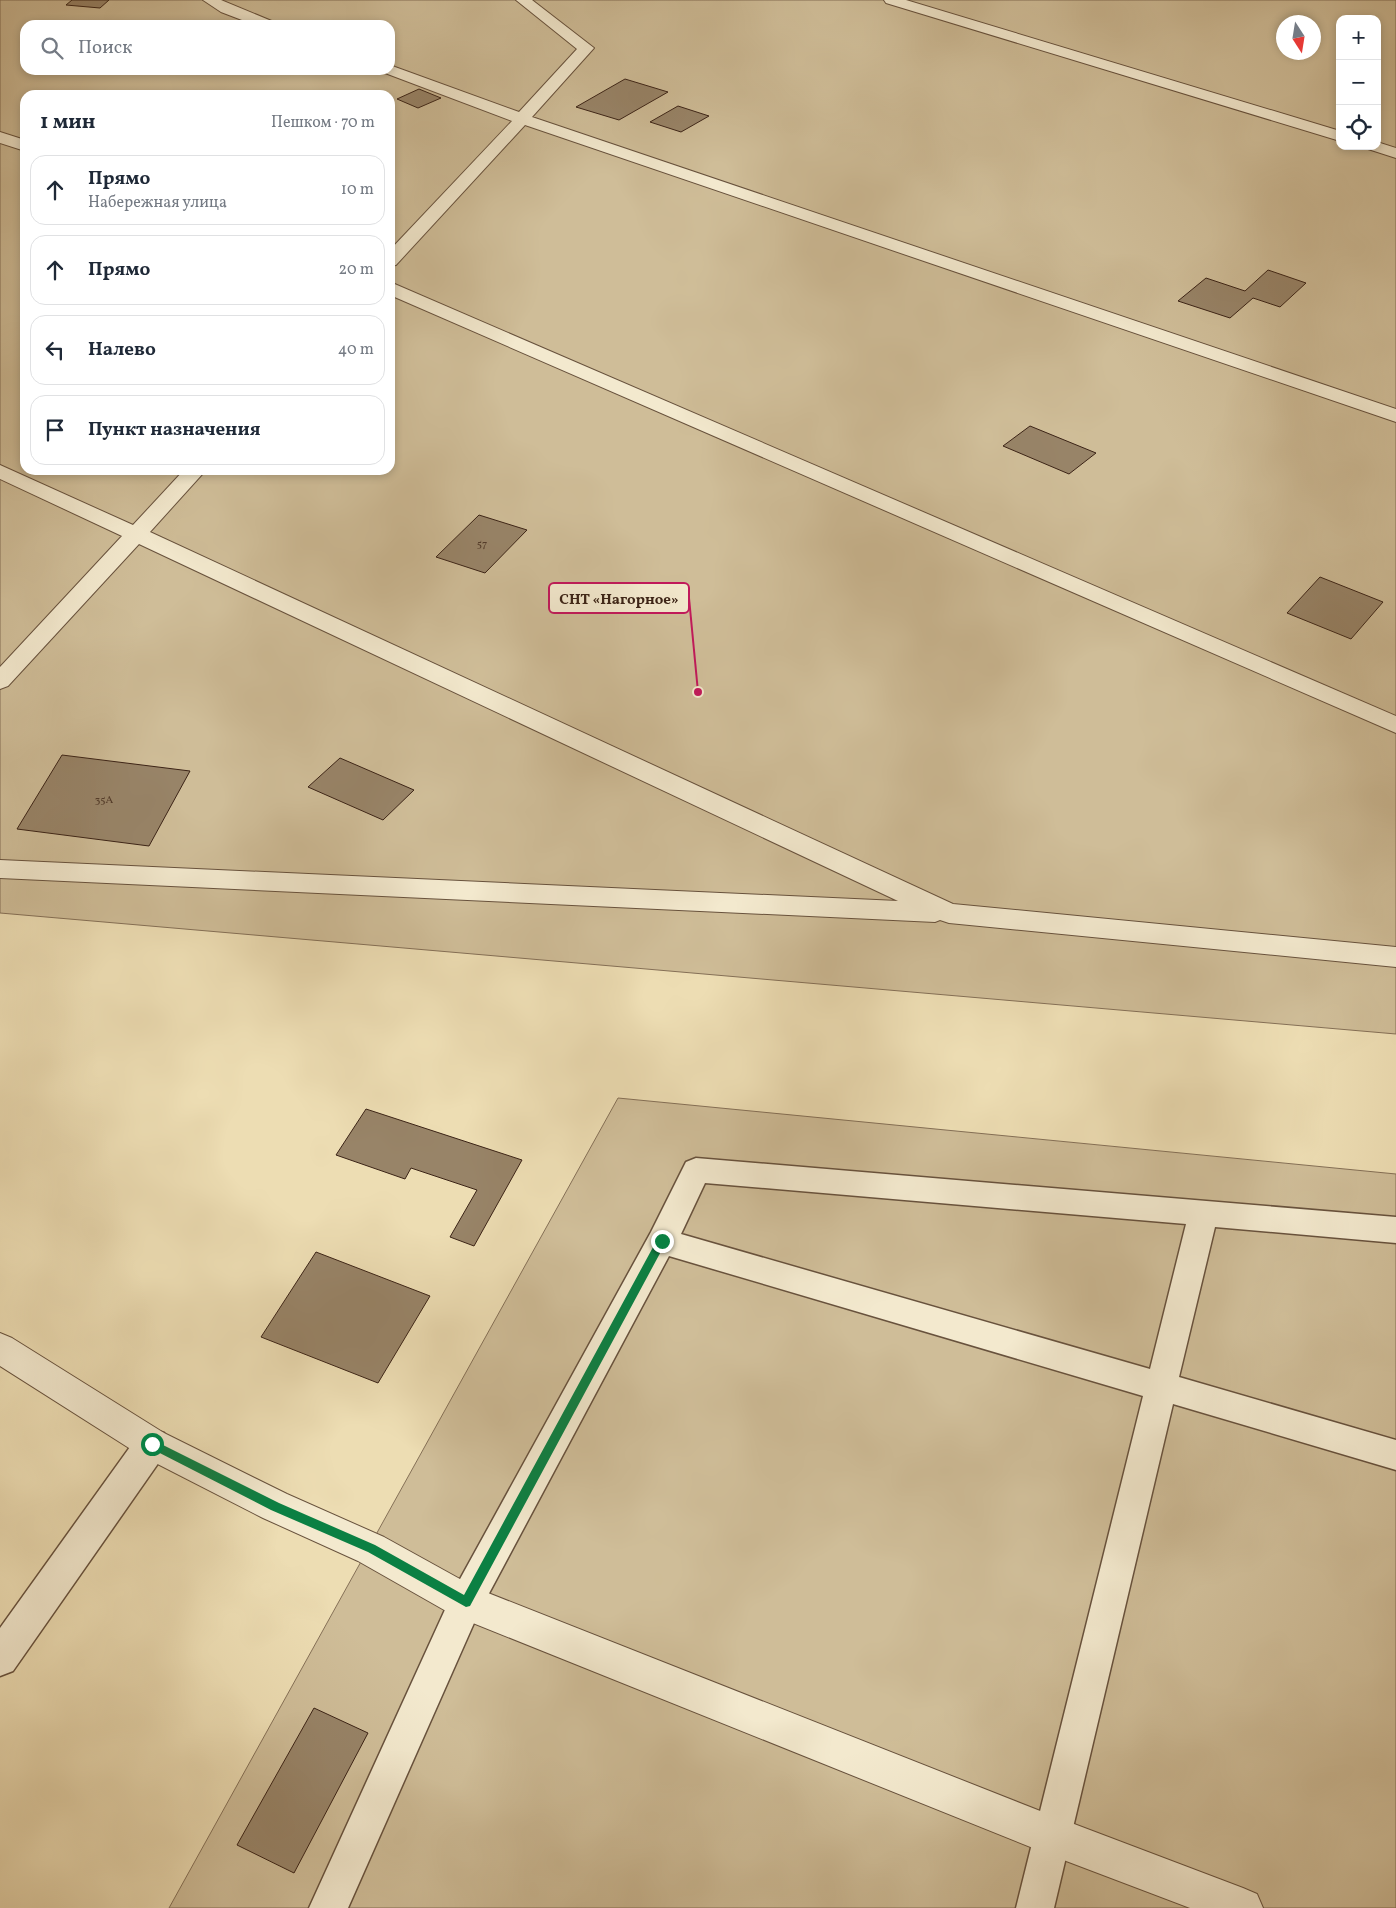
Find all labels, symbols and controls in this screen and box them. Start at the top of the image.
north arrow [1276,15,1321,60]
map controls [1336,15,1381,150]
button: + [1336,15,1381,60]
search box [20,20,395,75]
icon: search [38,34,66,62]
text: Поиск [78,35,132,61]
button: − [1336,60,1381,105]
button: locate [1336,105,1381,150]
text: 1 мин [40,108,96,137]
text: Пешком · 70 m [271,112,375,134]
text: Прямо [88,166,150,192]
icon: ahead [41,176,69,204]
text: 10 m [341,179,374,201]
text: Набережная улица [88,192,227,214]
icon: ahead [41,256,69,284]
text: Прямо [88,257,150,283]
text: 20 m [339,259,374,281]
icon: left [41,336,69,364]
text: Налево [88,337,156,363]
text: 40 m [338,339,374,361]
icon: arrive [41,416,69,444]
text: Пункт назначения [88,417,261,443]
house number: 57 [477,537,487,552]
callout: СНТ «Нагорное» [549,583,689,613]
text: СНТ «Нагорное» [559,590,679,611]
house number: 35А [95,793,114,808]
route end [651,1230,674,1253]
route start [141,1433,164,1456]

